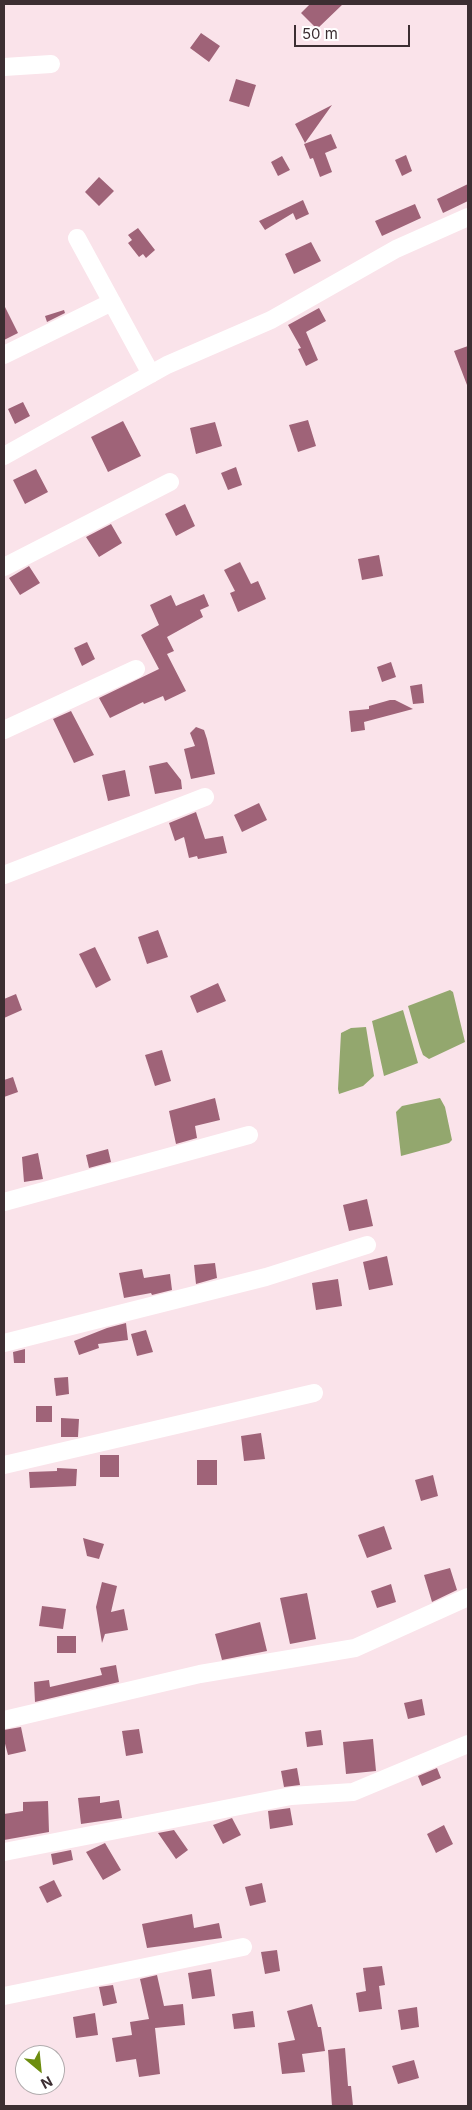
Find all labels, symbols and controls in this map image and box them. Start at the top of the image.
scale bar [297,15,413,47]
text: 50 m [302,24,338,43]
north arrow [15,2045,65,2095]
text: N [38,2073,56,2093]

